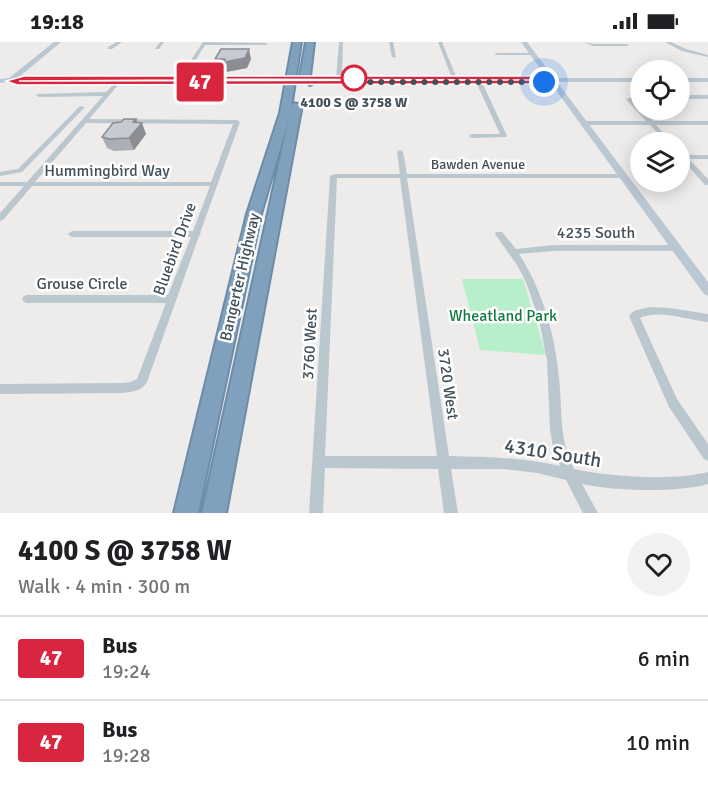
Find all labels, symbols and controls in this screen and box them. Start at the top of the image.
text: 19:18 [30,8,84,35]
map controls [630,60,690,192]
button: locate [630,60,690,120]
line badge: 47 [173,62,227,102]
marker: 4100 S @ 3758 W [341,65,367,91]
your location [529,67,559,97]
text: 47 [189,69,211,95]
place label: 4100 S @ 3758 W [301,94,408,111]
button: layers [630,132,690,192]
street label: Bawden Avenue [431,156,525,173]
street label: Hummingbird Way [44,161,170,181]
street label: Bluebird Drive [149,200,201,298]
street label: Bangerter Highway [216,210,265,343]
street label: 4235 South [557,223,635,243]
street label: Grouse Circle [36,274,128,294]
park label: Wheatland Park [449,306,557,326]
street label: 3760 West [298,307,322,380]
street label: 3720 West [433,347,463,421]
street label: 4310 South [503,433,603,473]
button: heart [627,533,690,596]
text: 4100 S @ 3758 W [18,534,232,568]
text: Walk · 4 min · 300 m [18,574,190,599]
text: Bus [102,632,137,659]
text: 47 [40,645,62,671]
text: 6 min [638,645,690,672]
text: 19:24 [102,659,151,684]
text: Bus [102,716,137,743]
text: 47 [40,729,62,755]
text: 10 min [626,729,690,756]
text: 19:28 [102,743,151,768]

